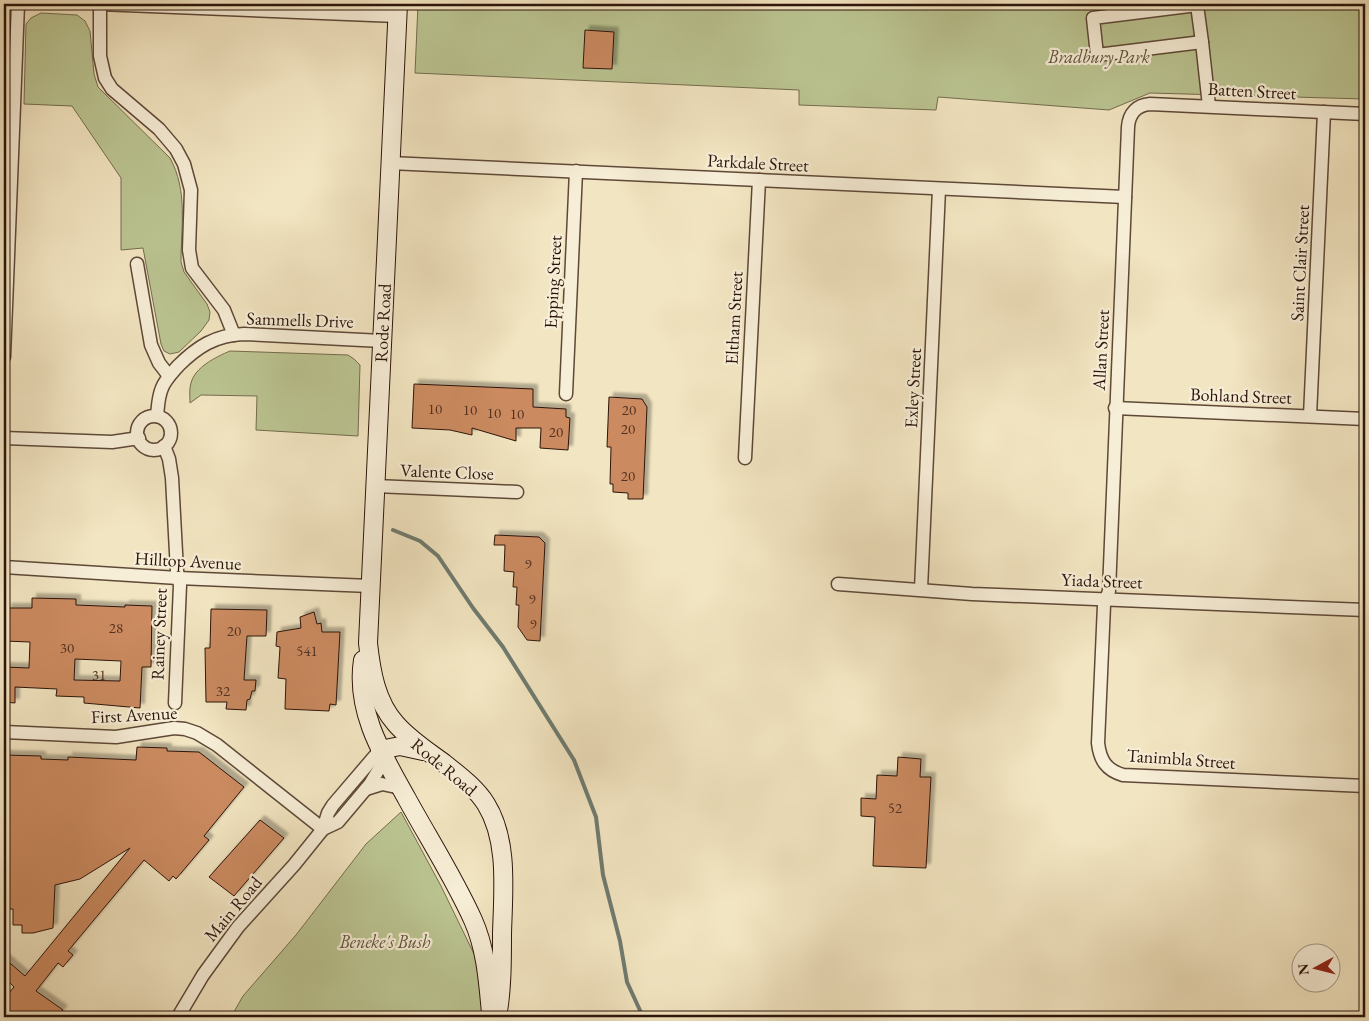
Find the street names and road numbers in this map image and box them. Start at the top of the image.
street label: Batten Street [1207,77,1297,104]
street label: Parkdale Street [707,148,810,177]
street label: Saint Clair Street [1285,204,1314,322]
street label: Epping Street [539,234,566,329]
street label: Eltham Street [720,270,747,365]
street label: Rode Road [369,282,396,363]
street label: Sammells Drive [246,306,354,333]
street label: Allan Street [1087,309,1114,392]
street label: Exley Street [899,347,926,429]
street label: Bohland Street [1190,382,1293,409]
street label: Valente Close [400,458,494,485]
street label: Hilltop Avenue [134,546,242,575]
street label: Yiada Street [1061,568,1143,593]
street label: Rainey Street [145,587,172,680]
street label: First Avenue [90,701,178,728]
street label: Rode Road [407,732,483,801]
street label: Tanimbla Street [1126,743,1237,774]
street label: Main Road [199,871,267,946]

